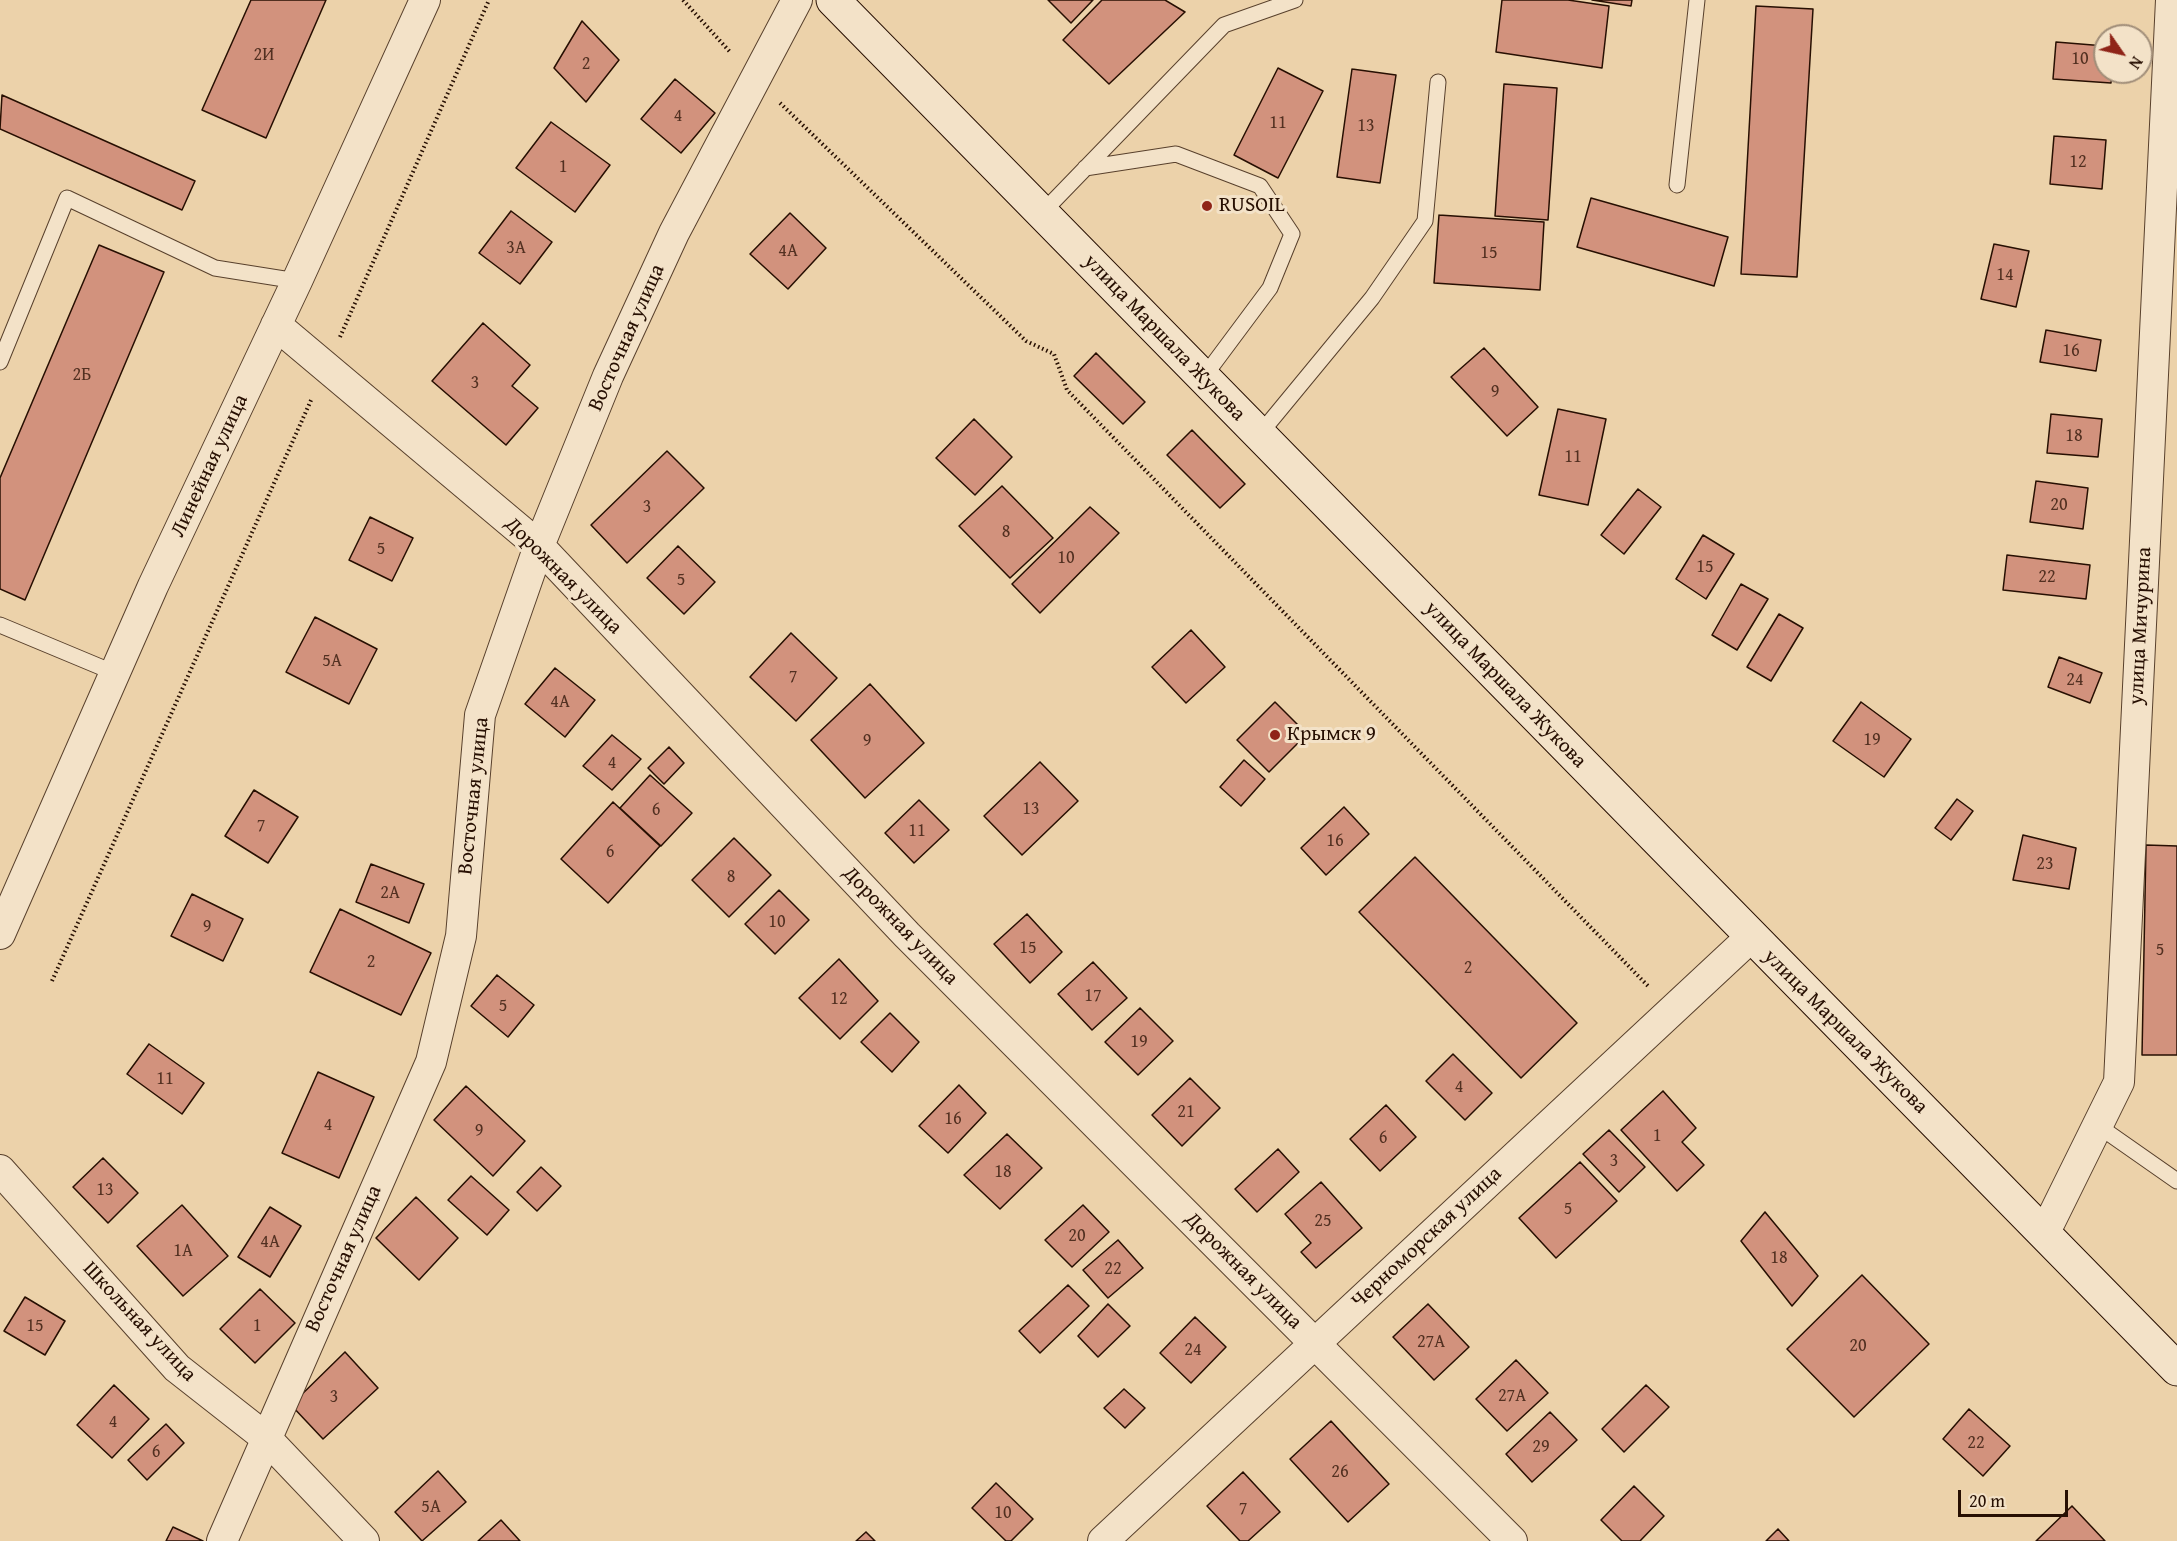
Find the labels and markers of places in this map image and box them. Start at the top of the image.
place label: RUSOIL [1219,193,1285,219]
marker: RUSOIL [1200,199,1214,213]
place label: Крымск 9 [1287,722,1376,748]
marker: Крымск 9 [1268,728,1282,742]

